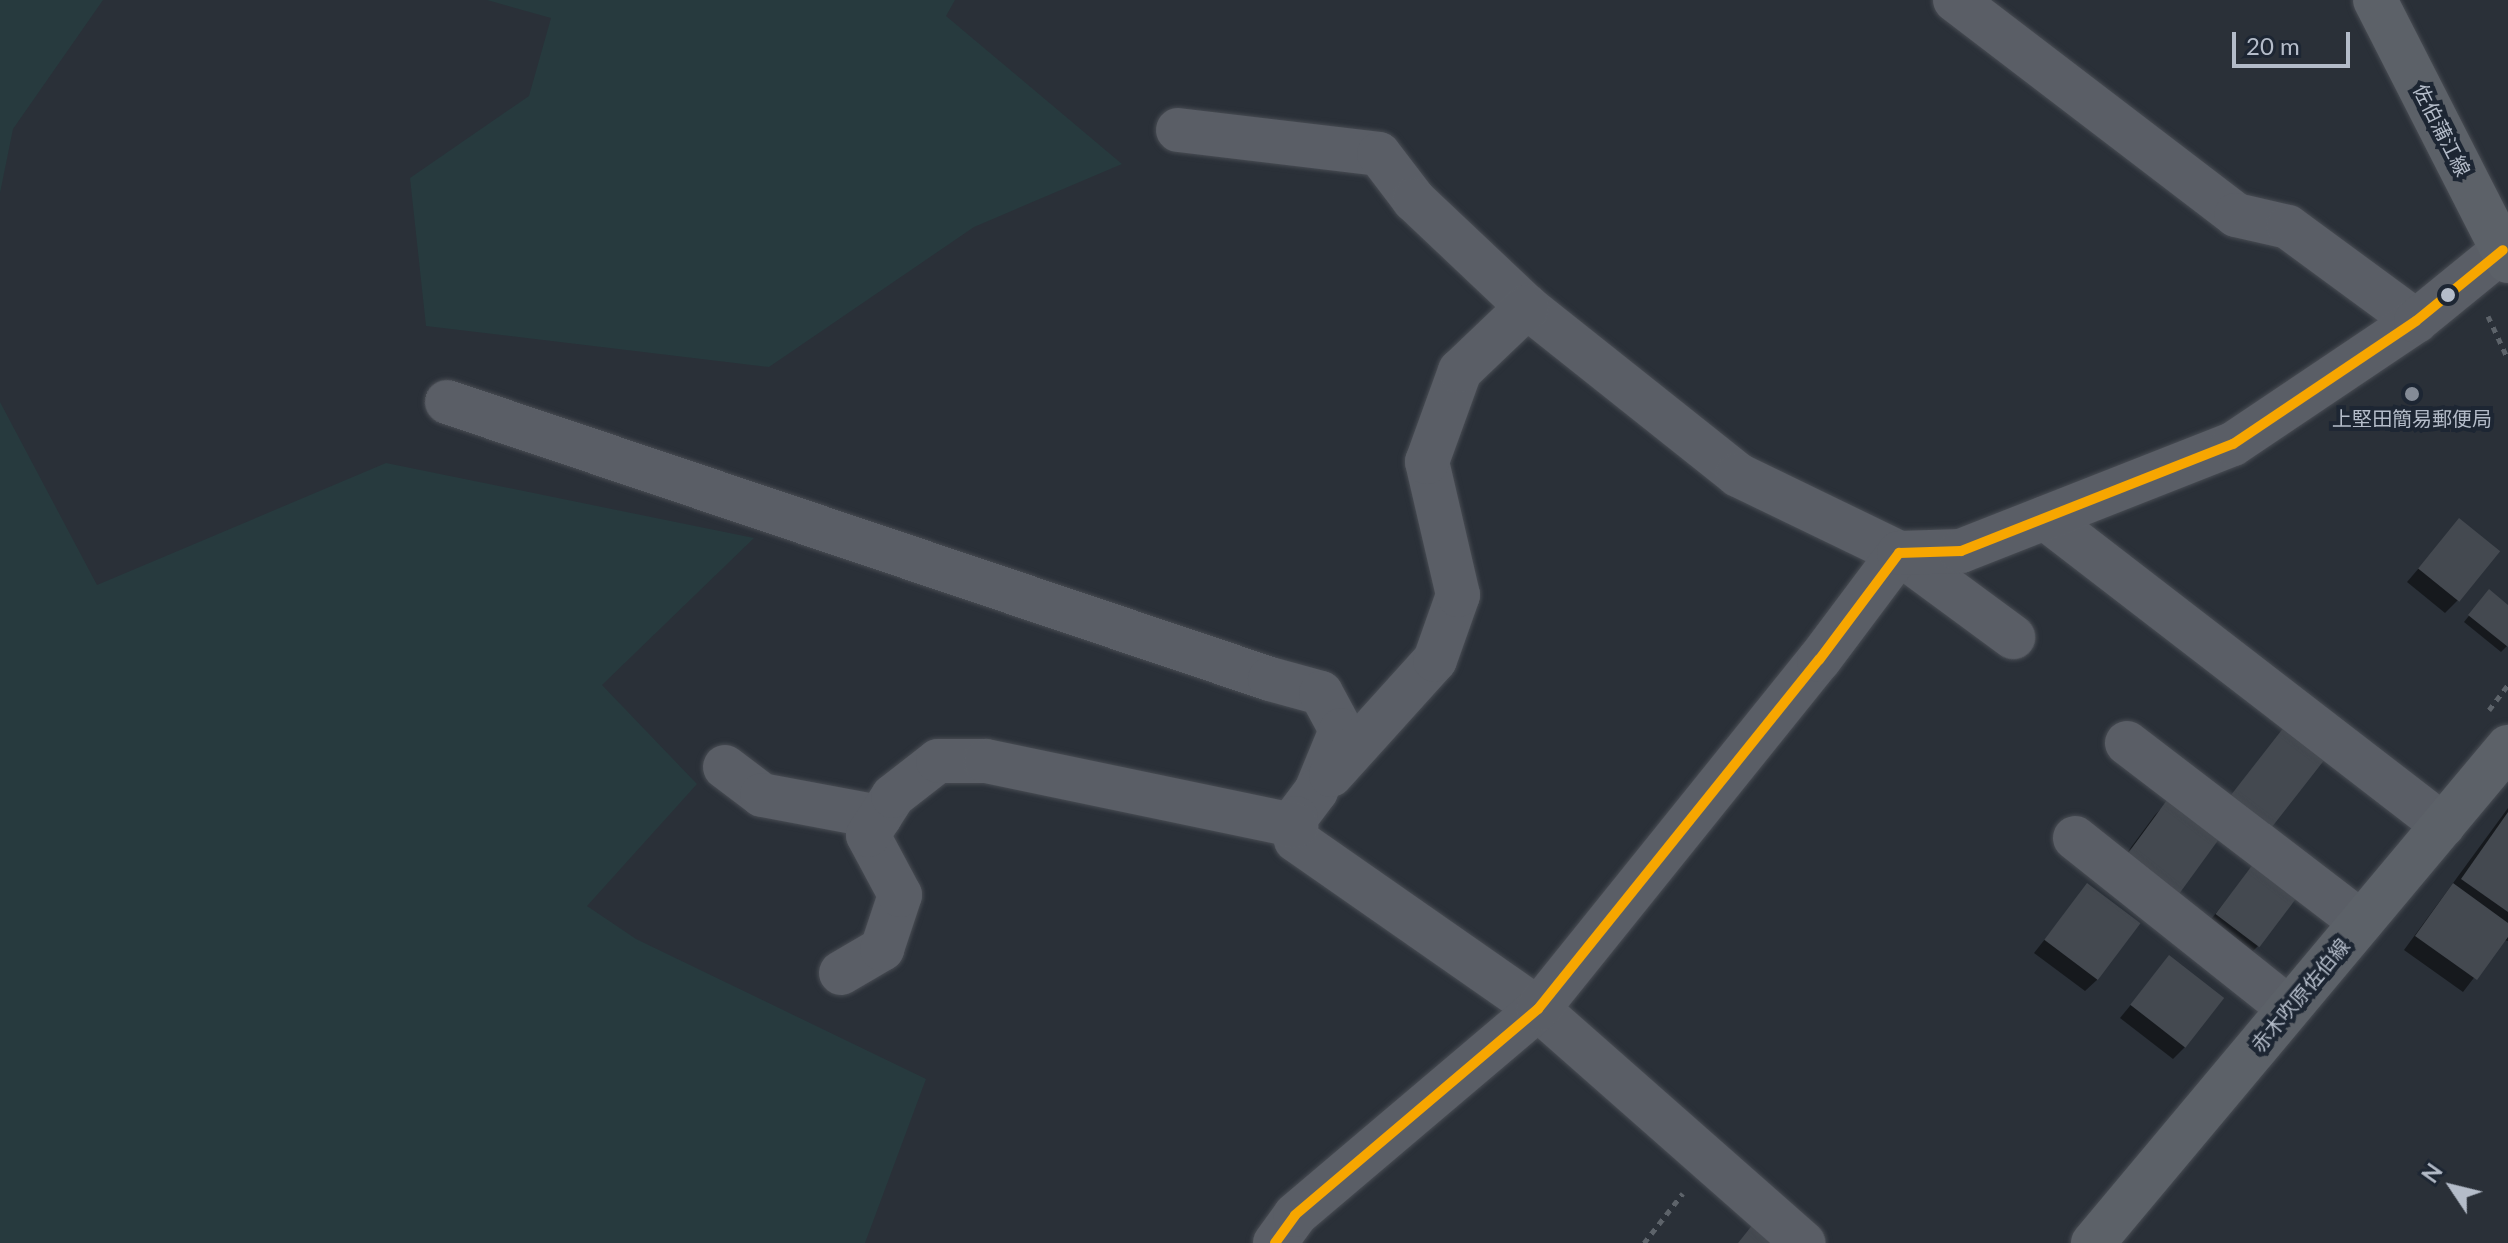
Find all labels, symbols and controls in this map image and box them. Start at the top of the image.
scale bar [2236,16,2354,66]
text: 20 m [2246,31,2300,60]
street label: 佐伯蒲江線 [2409,80,2475,180]
unlabelled marker [2440,287,2456,303]
marker: 上堅田簡易郵便局 [2403,385,2421,403]
place label: 上堅田簡易郵便局 [2332,406,2492,430]
street label: 赤木吹原佐伯線 [2246,934,2354,1056]
north arrow [2412,1147,2492,1227]
text: N [2416,1158,2448,1188]

